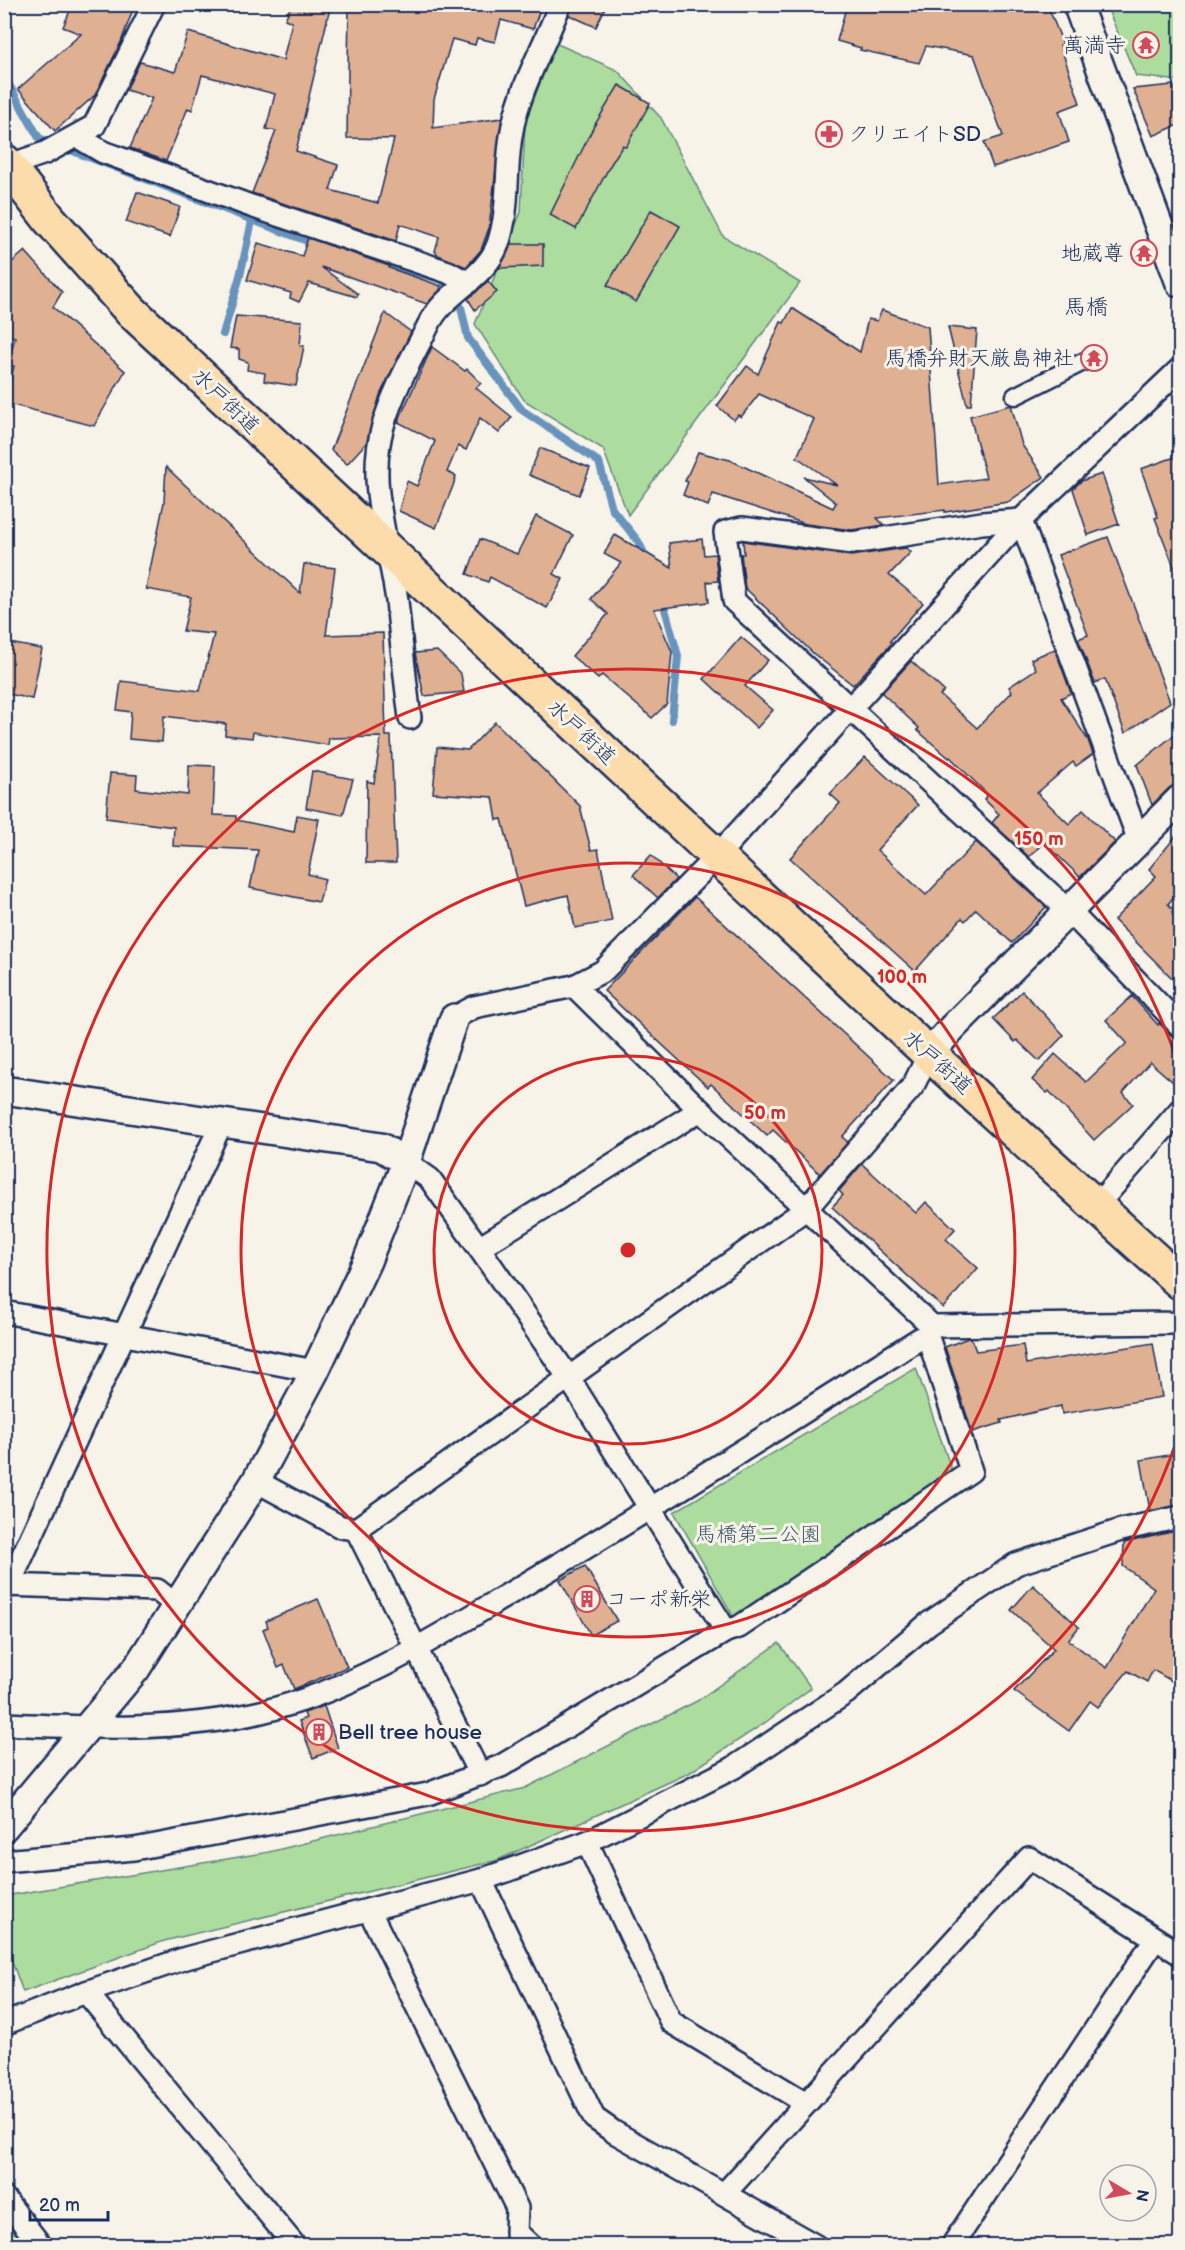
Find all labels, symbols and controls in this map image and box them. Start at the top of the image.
temple icon: 萬満寺 [1131,30,1161,60]
place label: 萬満寺 [1063,33,1126,58]
pharmacy icon: クリエイトSD [814,119,844,149]
place label: クリエイトSD [848,122,981,147]
temple icon: 地蔵尊 [1129,238,1159,268]
place label: 地蔵尊 [1061,241,1124,266]
district label: 馬橋 [1064,294,1108,321]
temple icon: 馬橋弁財天厳島神社 [1079,343,1109,373]
place label: 馬橋弁財天厳島神社 [885,346,1074,371]
street label: 水戸街道 [187,363,265,440]
street label: 水戸街道 [542,695,621,770]
text: 150 m [1014,829,1064,850]
text: 100 m [877,967,927,988]
street label: 水戸街道 [898,1025,977,1100]
text: 50 m [744,1103,786,1124]
centre of rings [618,1240,638,1260]
park label: 馬橋第二公園 [695,1522,821,1547]
building icon: コーポ新栄 [572,1584,602,1614]
place label: コーポ新栄 [606,1587,711,1612]
building icon: Bell tree house [304,1717,334,1747]
place label: Bell tree house [338,1720,482,1745]
north arrow [1098,2163,1158,2223]
scale bar [30,2184,108,2222]
text: N [1131,2188,1152,2203]
text: 20 m [39,2195,80,2216]

